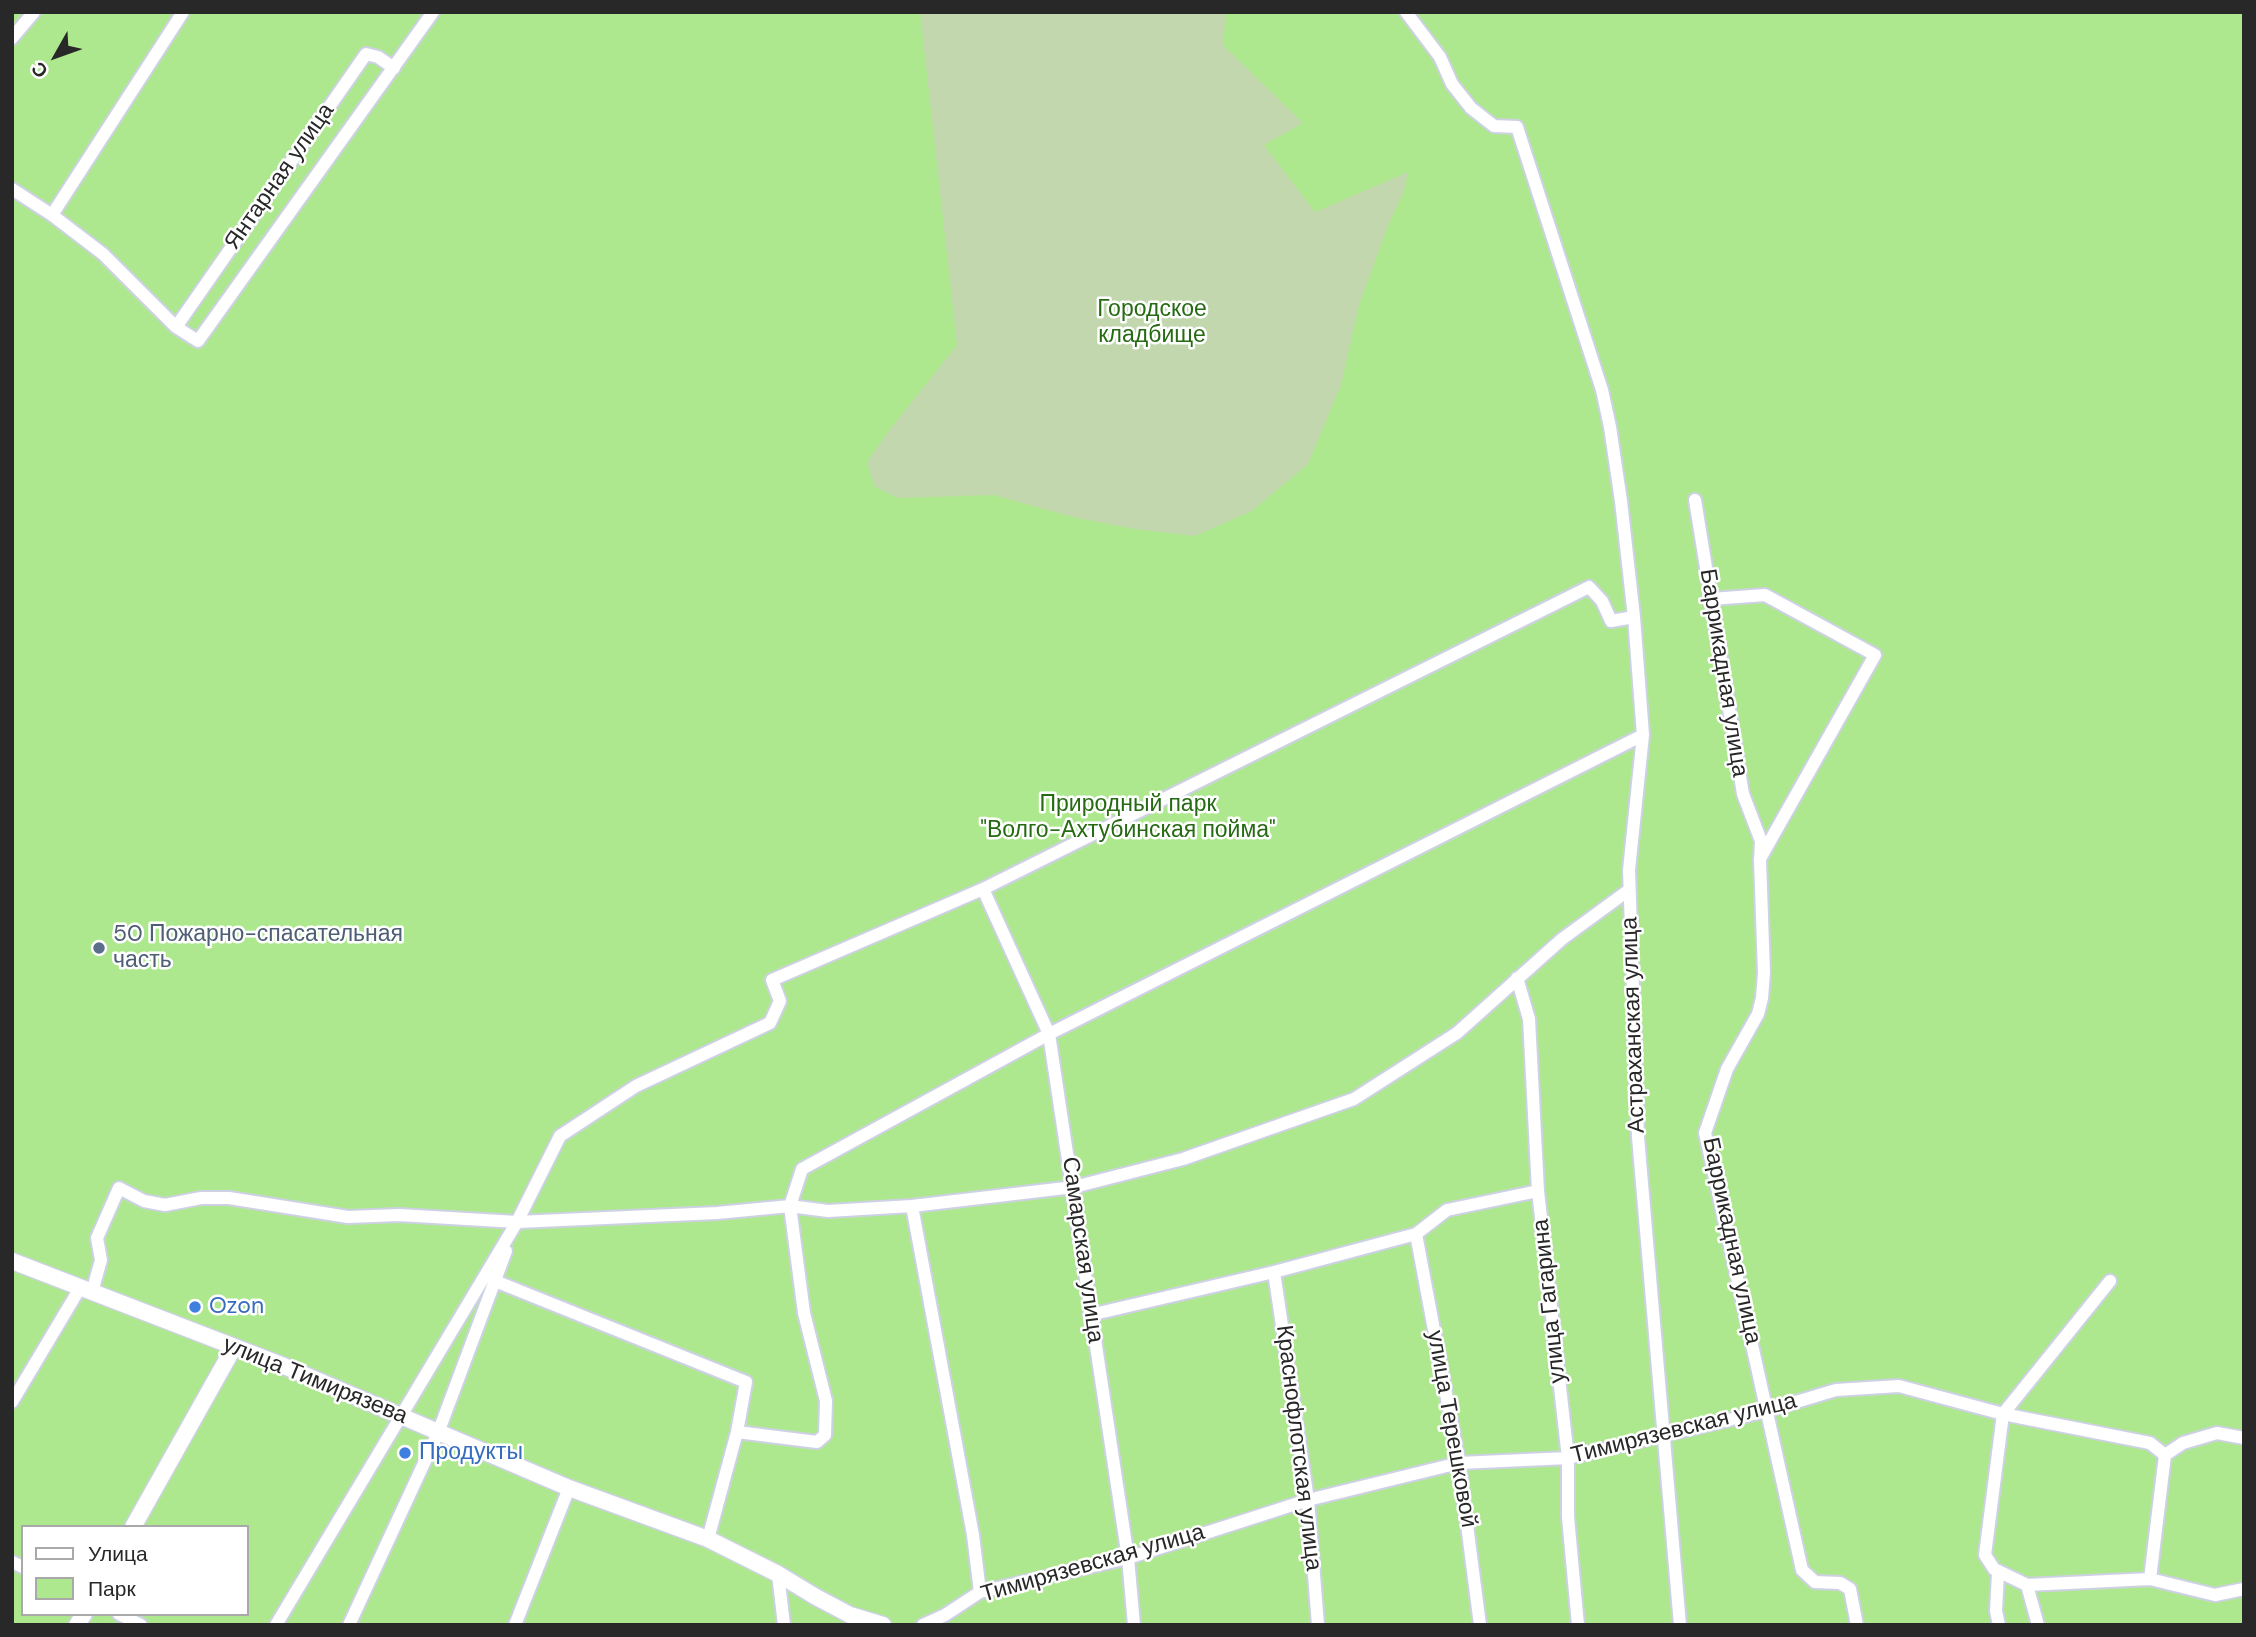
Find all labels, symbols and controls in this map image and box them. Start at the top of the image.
north arrow [21,21,91,91]
text: С [26,57,54,83]
street label: Янтарная улица [219,98,341,256]
park label: Городское кладбище [1097,296,1207,350]
street label: Баррикадная улица [1693,567,1753,779]
park label: Природный парк "Волго-Ахтубинская пойма" [980,791,1276,845]
street label: Астраханская улица [1616,916,1652,1134]
place label: 50 Пожарно-спасательная часть [113,921,403,975]
marker: 50 Пожарно-спасательная часть [91,940,107,956]
street label: Баррикадная улица [1696,1135,1766,1347]
street label: Самарская улица [1055,1155,1109,1345]
street label: улица Гагарина [1528,1217,1572,1385]
place label: Ozon [209,1293,264,1321]
marker: Ozon [187,1299,203,1315]
street label: Краснофлотская улица [1269,1324,1327,1572]
street label: улица Терешковой [1420,1328,1482,1530]
street label: улица Тимирязева [219,1331,411,1431]
street label: Тимирязевская улица [1568,1388,1800,1470]
place label: Продукты [419,1439,523,1467]
marker: Продукты [397,1445,413,1461]
street label: Тимирязевская улица [978,1519,1208,1609]
legend [21,1525,248,1616]
text: Улица [88,1540,148,1568]
text: Парк [88,1575,136,1603]

